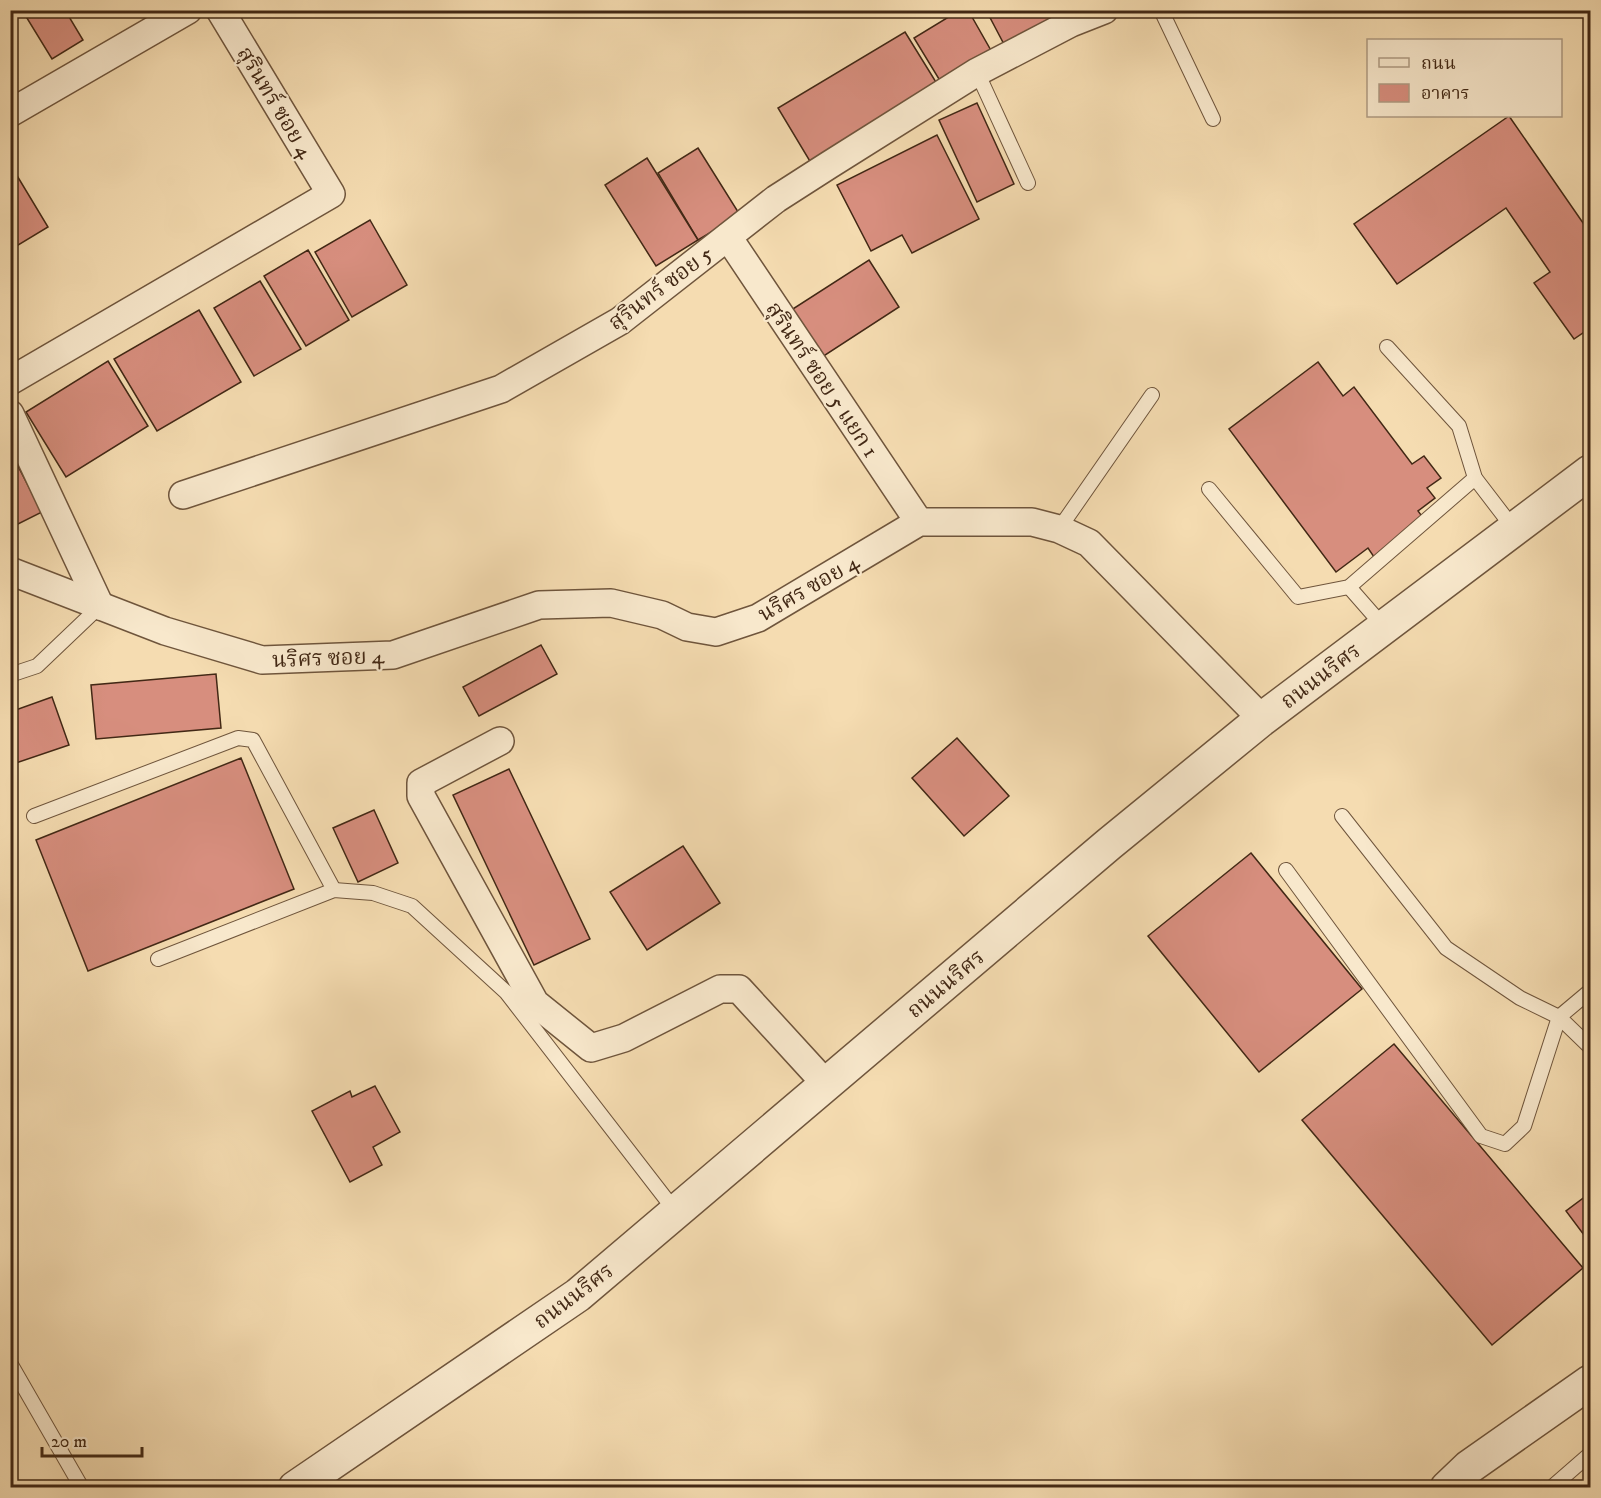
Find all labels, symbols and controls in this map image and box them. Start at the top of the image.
legend [1367,39,1562,117]
street label: สุรินทร์ ซอย 4 [231,42,319,165]
text: ถนน [1421,53,1456,75]
text: อาคาร [1421,83,1470,105]
street label: สุรินทร์ ซอย 5 [603,240,719,336]
street label: สุรินทร์ ซอย 5 แยก 1 [760,297,884,463]
street label: นริศร ซอย 4 [753,548,865,628]
street label: ถนนนริศร [1276,637,1366,715]
street label: นริศร ซอย 4 [272,643,386,674]
street label: ถนนนริศร [902,944,990,1024]
street label: ถนนนริศร [529,1257,619,1335]
scale bar [42,1420,142,1458]
text: 20 m [51,1431,87,1453]

